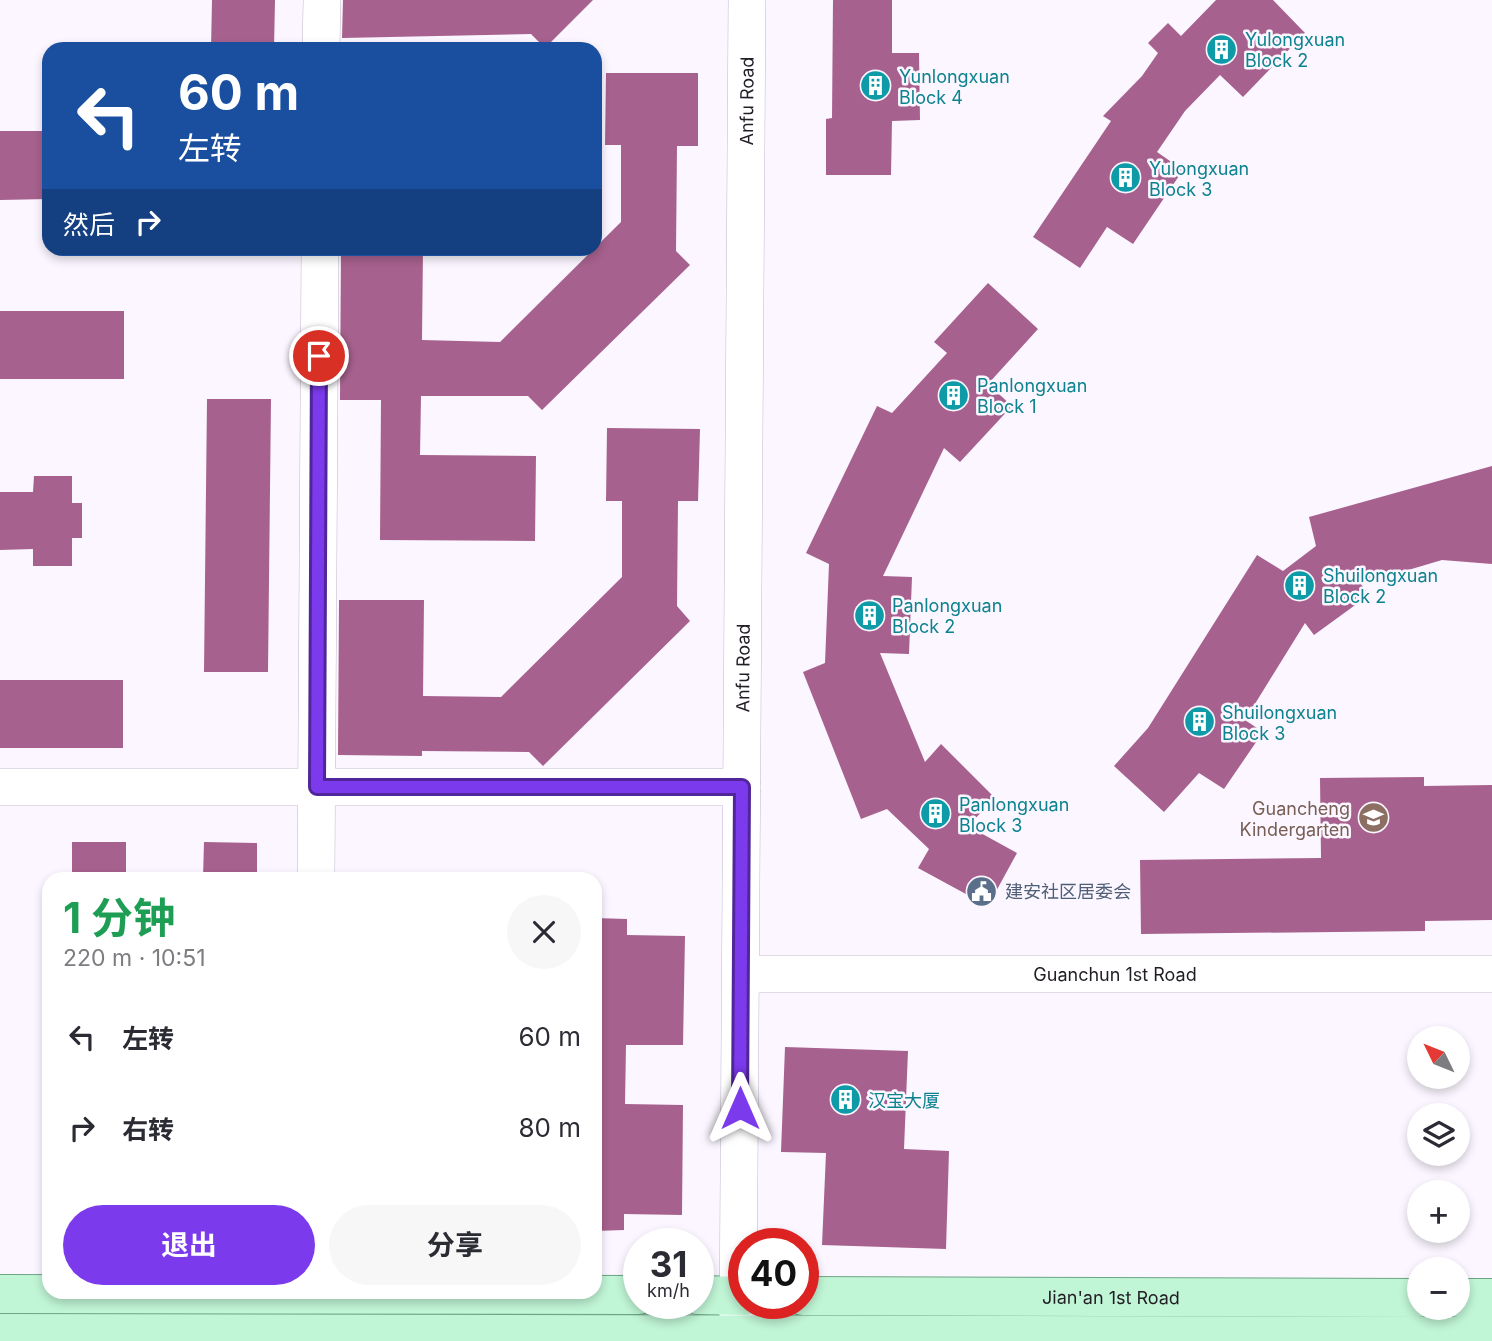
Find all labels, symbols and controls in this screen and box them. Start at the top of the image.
place label: Yulongxuan Block 2 [1245,29,1345,71]
building icon: Yulongxuan Block 2 [1205,32,1239,66]
street label: Anfu Road [736,57,757,146]
text: 60 m [178,63,299,122]
place label: Yunlongxuan Block 4 [899,66,1010,108]
building icon: Yunlongxuan Block 4 [859,69,893,103]
icon: left [63,70,154,161]
text: 左转 [178,129,242,168]
place label: Yulongxuan Block 3 [1149,158,1249,200]
building icon: Yulongxuan Block 3 [1109,161,1143,195]
icon: right [129,203,167,241]
text: 然后 [63,209,115,240]
pin [289,326,349,386]
icon: arrive [300,337,338,375]
place label: Panlongxuan Block 1 [977,375,1087,417]
building icon: Panlongxuan Block 1 [937,378,971,412]
place label: Shuilongxuan Block 2 [1323,565,1438,607]
building icon: Shuilongxuan Block 2 [1283,568,1317,602]
place label: Panlongxuan Block 2 [892,595,1002,637]
building icon: Panlongxuan Block 2 [852,598,886,632]
street label: Anfu Road [732,623,753,713]
place label: Shuilongxuan Block 3 [1222,702,1337,744]
building icon: Shuilongxuan Block 3 [1182,705,1216,739]
place label: Panlongxuan Block 3 [959,794,1069,836]
building icon: Panlongxuan Block 3 [919,797,953,831]
place label: Guancheng Kindergarten [1240,798,1350,840]
school or university icon: Guancheng Kindergarten [1356,801,1390,835]
public building icon: 建安社区居委会 [965,874,999,908]
place label: 建安社区居委会 [1005,881,1131,902]
text: 1 分钟 [63,892,175,943]
button: close [507,895,581,969]
text: 220 m · 10:51 [63,944,206,972]
street label: Guanchun 1st Road [1033,964,1197,985]
icon: left [63,1018,101,1056]
text: 60 m [518,1021,581,1052]
text: 左转 [122,1023,174,1054]
north arrow [1407,1026,1470,1088]
map controls [1407,1026,1470,1320]
position arrow [703,1071,777,1145]
building icon: 汉宝大厦 [828,1083,862,1117]
place label: 汉宝大厦 [868,1090,940,1111]
button: layers [1407,1103,1470,1166]
icon: right [63,1109,101,1147]
text: 80 m [518,1112,581,1143]
text: 右转 [122,1114,174,1145]
button: + [1407,1180,1470,1243]
button: 退出 [63,1205,315,1285]
button: 分享 [329,1205,581,1285]
speed limit sign: 40 [728,1228,819,1319]
text: 31 [650,1243,687,1285]
button: − [1407,1257,1470,1320]
text: km/h [647,1280,690,1301]
street label: Jian'an 1st Road [1042,1286,1180,1308]

